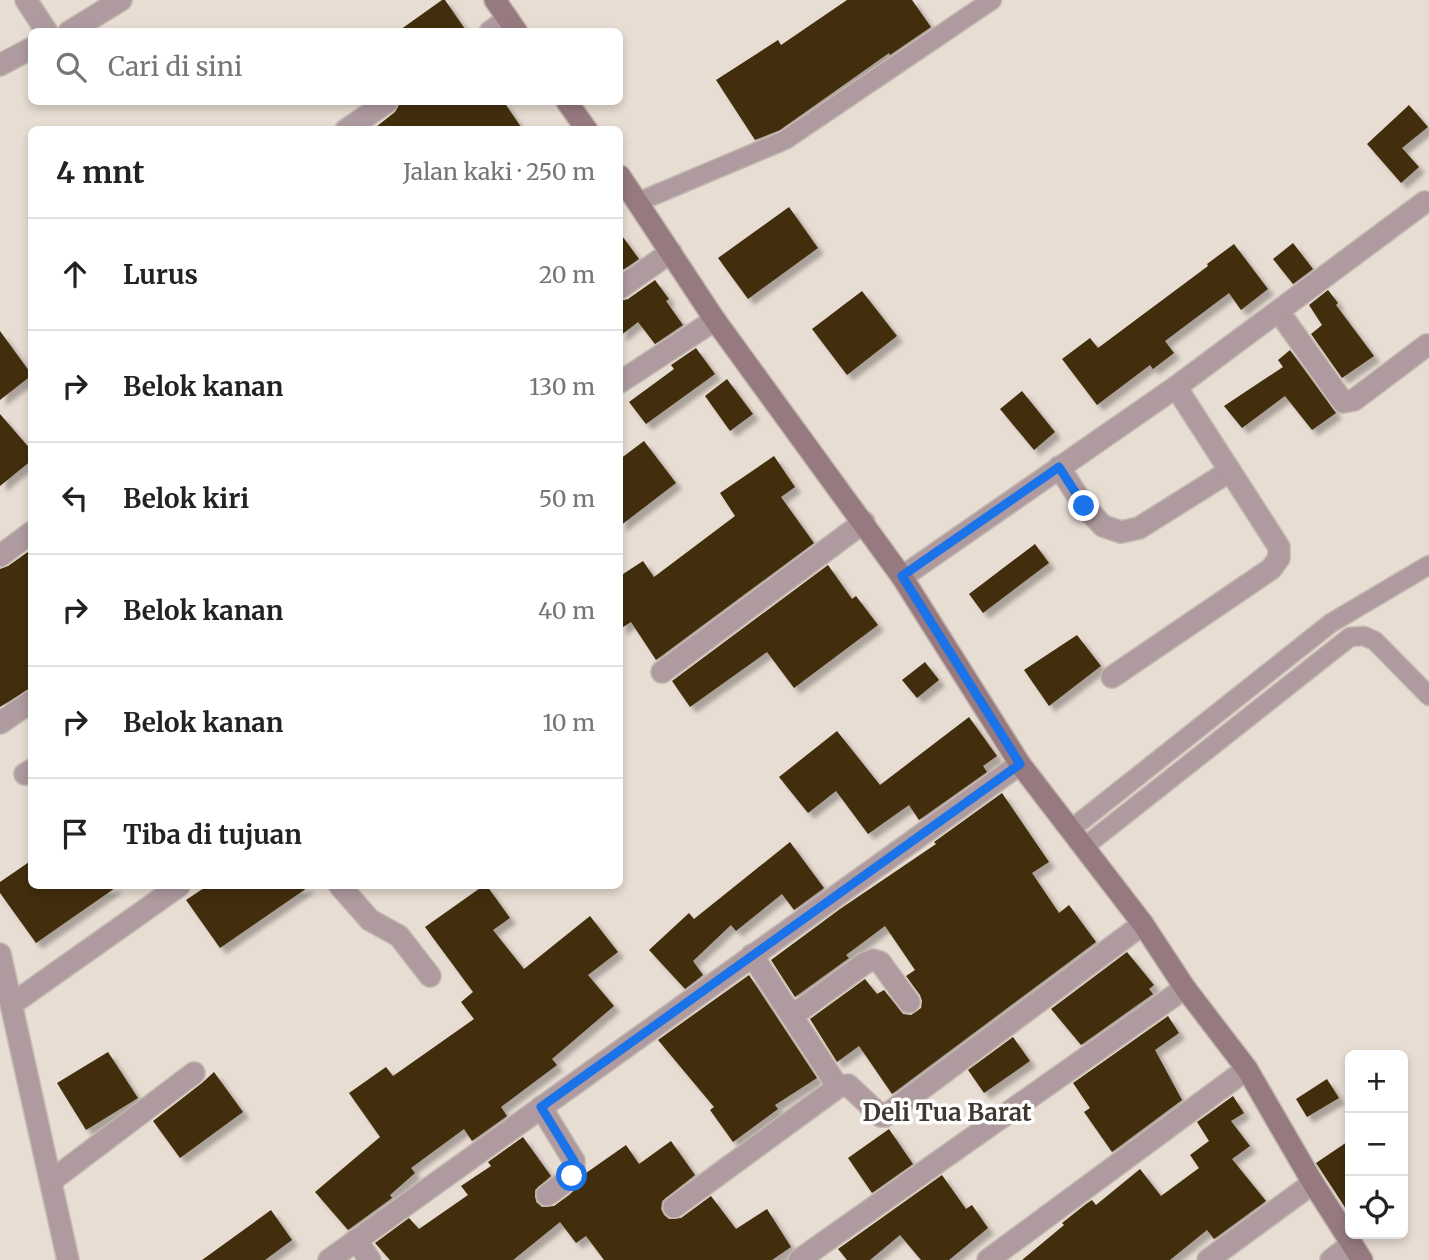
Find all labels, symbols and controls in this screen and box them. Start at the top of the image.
search box [28,28,623,105]
icon: search [52,48,90,86]
text: Cari di sini [108,50,242,83]
text: 4 mnt [56,153,145,191]
text: Jalan kaki · 250 m [403,157,595,186]
icon: ahead [56,255,94,293]
text: Lurus [123,258,198,291]
text: 20 m [539,260,595,289]
icon: right [56,367,94,405]
text: Belok kanan [123,370,283,403]
text: 130 m [529,372,595,401]
icon: left [56,479,94,517]
text: Belok kiri [123,482,249,515]
text: 50 m [539,484,595,513]
route end [1068,490,1099,521]
icon: right [56,591,94,629]
text: Belok kanan [123,594,283,627]
text: 40 m [538,596,595,625]
icon: right [56,703,94,741]
text: Belok kanan [123,706,283,739]
text: 10 m [542,708,595,737]
icon: arrive [56,815,94,853]
text: Tiba di tujuan [123,818,302,851]
map controls [1345,1050,1408,1239]
button: + [1345,1050,1408,1113]
district label: Deli Tua Barat [862,1097,1032,1128]
button: − [1345,1113,1408,1176]
route start [556,1160,587,1191]
button: locate [1345,1176,1408,1239]

